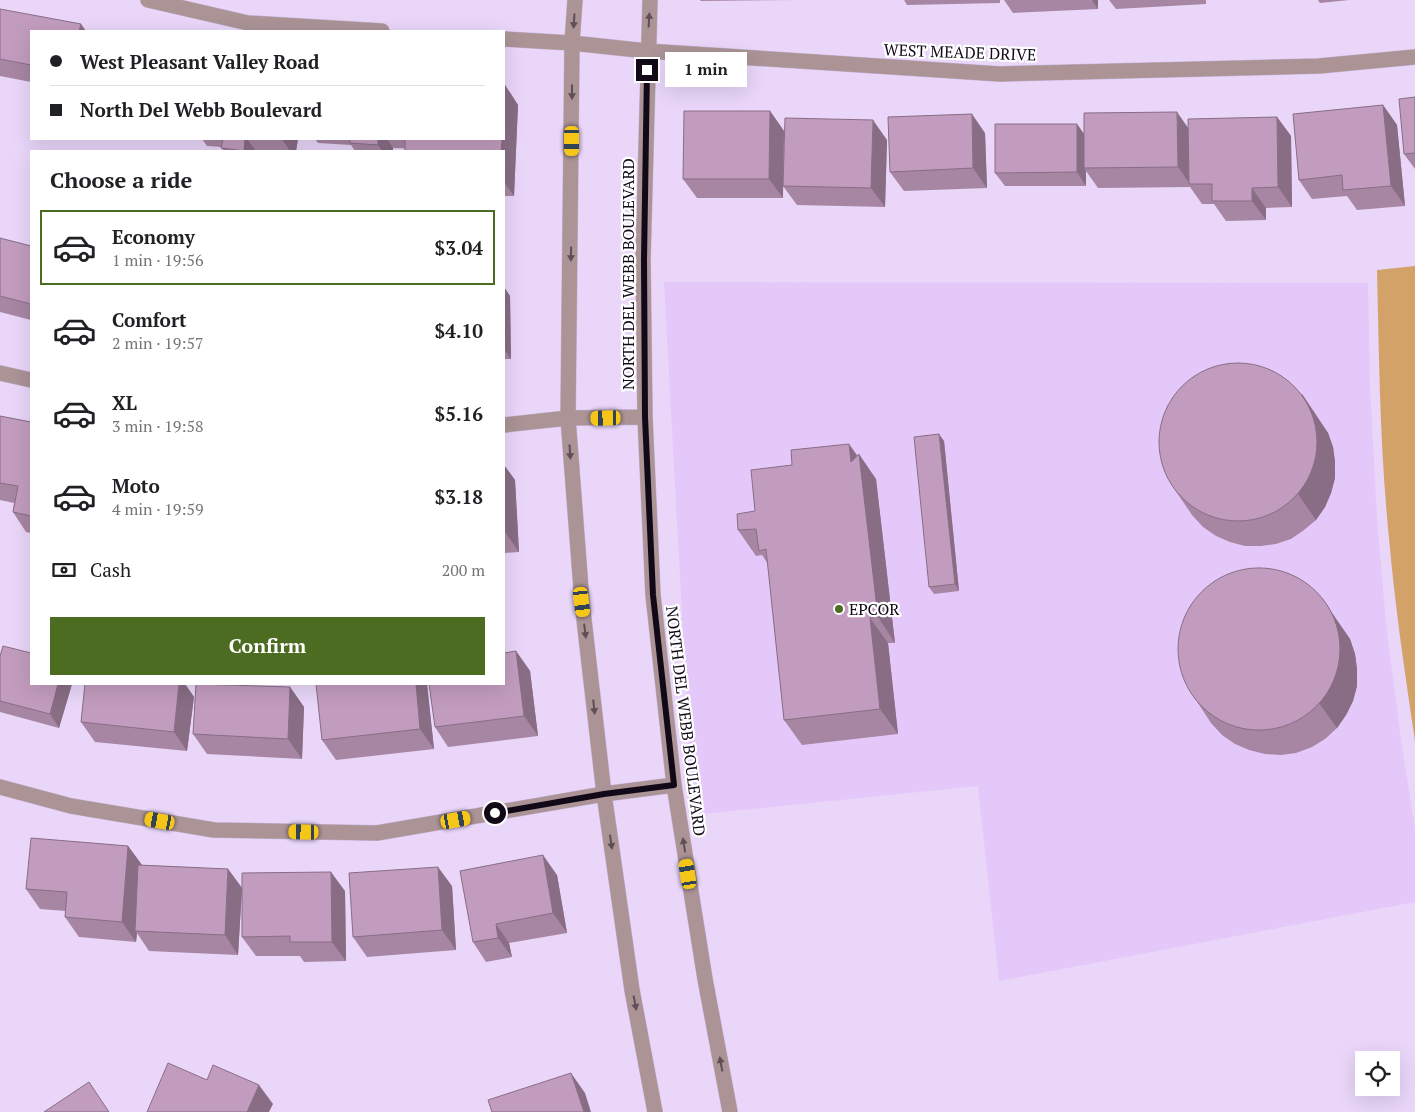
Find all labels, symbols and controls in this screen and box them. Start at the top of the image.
one-way arrow [645,12,653,28]
one-way arrow [569,14,577,30]
street label: WEST MEADE DRIVE [883,38,1037,66]
text: West Pleasant Valley Road [80,49,319,74]
callout: 1 min [664,52,747,88]
text: 1 min [684,58,728,80]
route end [636,59,658,81]
one-way arrow [568,84,576,100]
text: North Del Webb Boulevard [80,97,322,122]
car [564,126,579,156]
street label: NORTH DEL WEBB BOULEVARD [617,158,639,390]
text: Choose a ride [50,165,192,194]
text: Economy [112,224,195,249]
icon: car [52,225,97,270]
text: $3.04 [434,235,483,260]
one-way arrow [567,246,575,262]
text: 1 min · 19:56 [112,249,204,271]
text: Comfort [112,307,187,332]
icon: car [52,308,97,353]
text: $4.10 [434,318,483,343]
text: 2 min · 19:57 [112,332,204,354]
text: XL [112,390,137,415]
icon: car [52,391,97,436]
text: $5.16 [434,401,483,426]
car [590,410,621,426]
text: 3 min · 19:58 [112,415,204,437]
one-way arrow [567,444,575,460]
text: Moto [112,473,160,498]
icon: car [52,474,97,519]
text: $3.18 [434,484,483,509]
text: 4 min · 19:59 [112,498,204,520]
icon: cash [50,556,78,584]
text: Cash [90,557,131,582]
text: 200 m [442,559,485,581]
car [572,586,591,618]
place label: EPCOR [849,598,900,620]
marker: EPCOR [833,603,845,615]
street label: NORTH DEL WEBB BOULEVARD [661,605,711,837]
button: Confirm [50,617,485,675]
one-way arrow [581,623,589,639]
one-way arrow [590,699,598,715]
route start [484,802,506,824]
car [439,810,472,830]
car [143,811,176,831]
car [288,824,319,840]
one-way arrow [607,834,615,850]
one-way arrow [680,837,688,853]
car [678,858,697,890]
one-way arrow [631,995,639,1011]
map controls [1355,1051,1400,1096]
button: locate [1355,1051,1400,1096]
one-way arrow [716,1056,724,1072]

